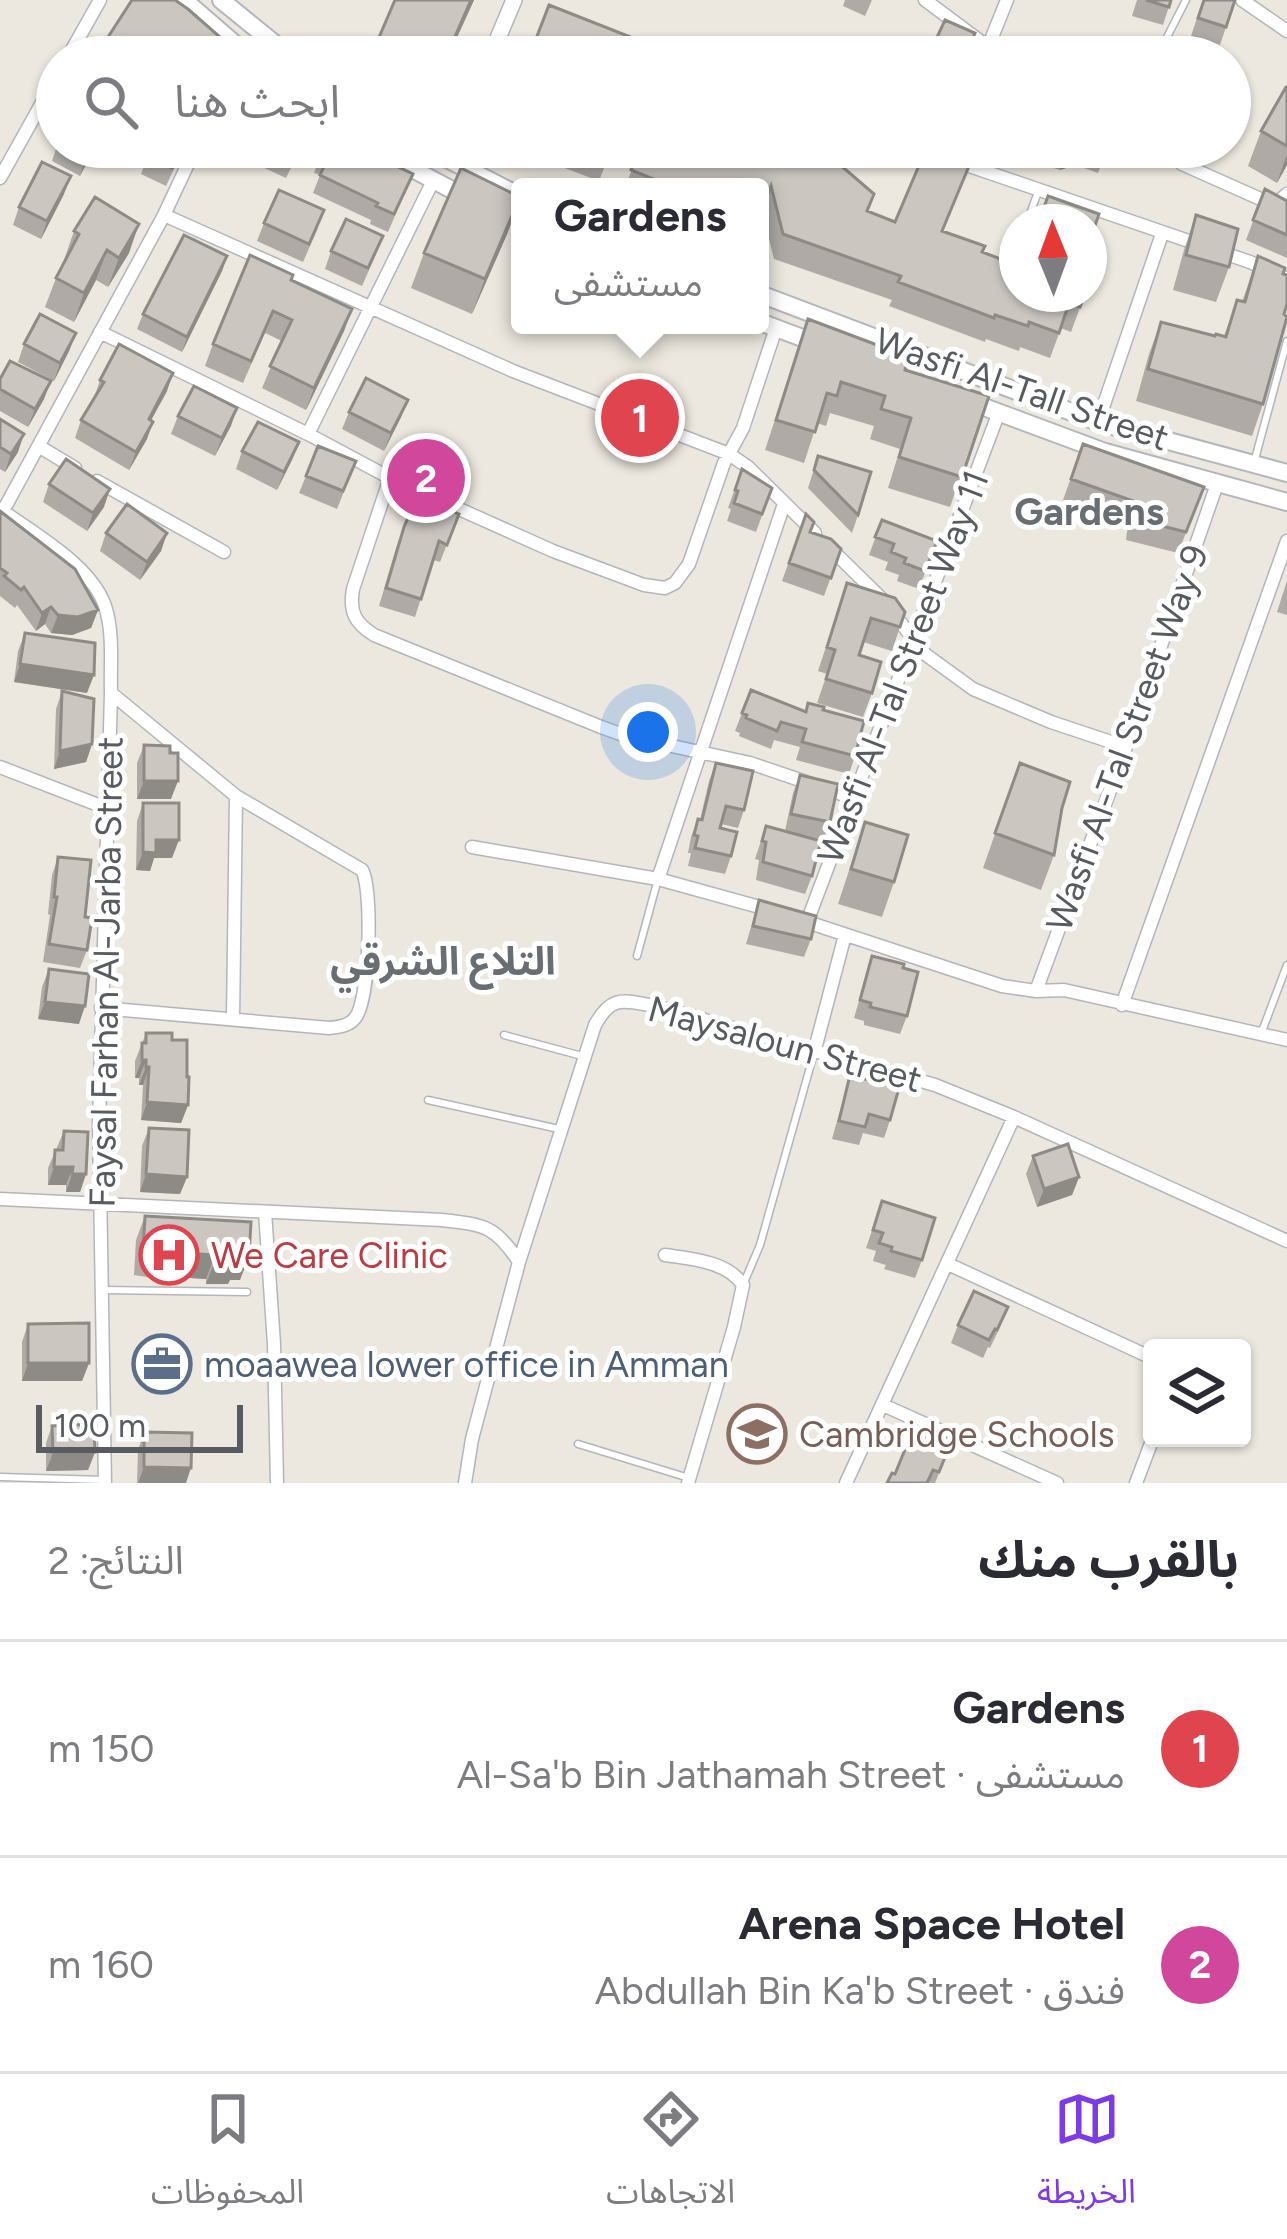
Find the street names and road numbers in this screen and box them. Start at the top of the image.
street label: Wasfi Al-Tall Street [870,319,1174,459]
street label: Wasfi Al-Tal Street Way 11 [808,464,998,870]
street label: Wasfi Al-Tal Street Way 9 [1037,539,1217,937]
street label: Faysal Farhan Al-Jarba Street [80,736,132,1208]
street label: Maysaloun Street [644,987,926,1101]

